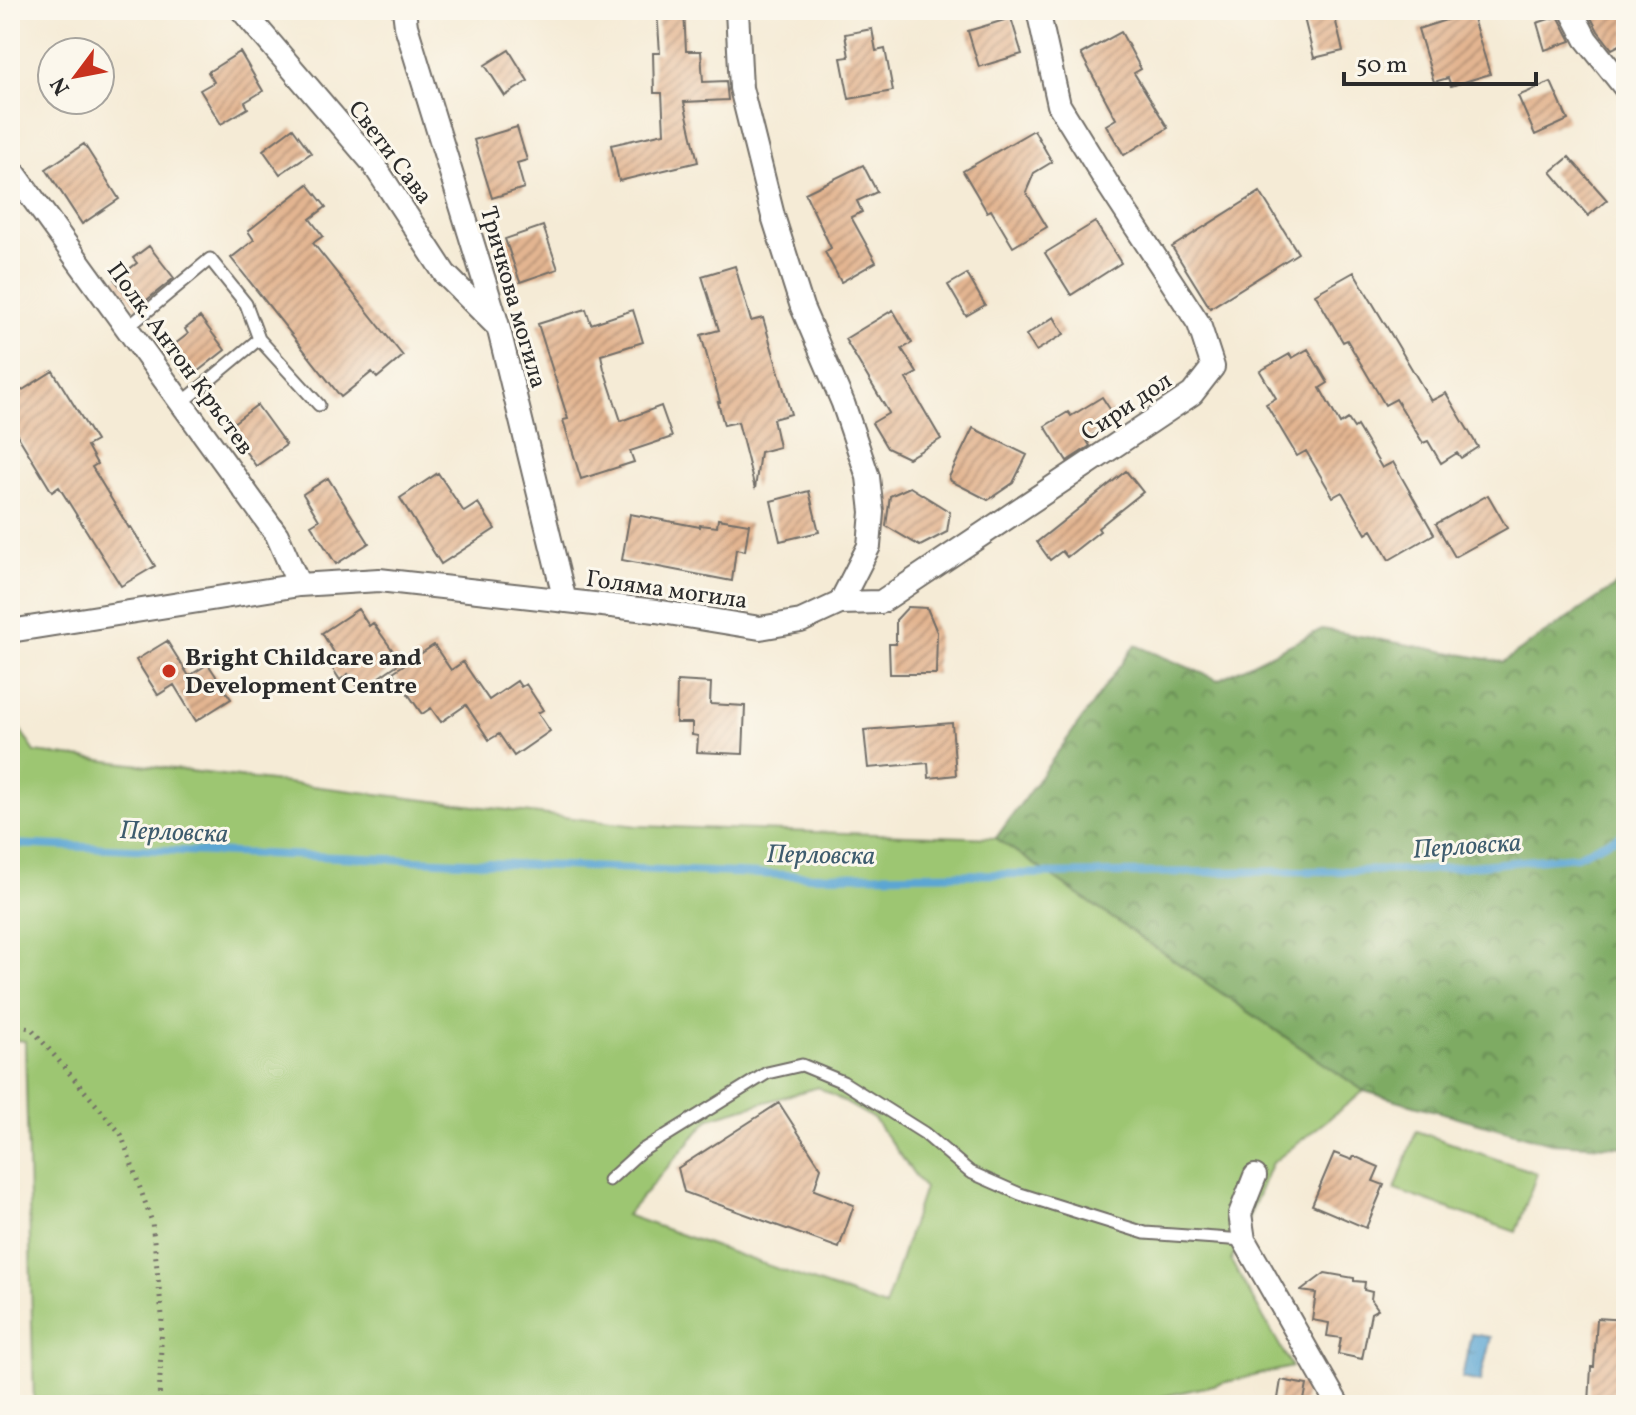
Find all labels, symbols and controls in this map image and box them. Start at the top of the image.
north arrow [36,36,116,116]
scale bar [1344,36,1536,86]
text: 50 m [1356,49,1408,83]
text: N [44,70,79,100]
street label: Свети Сава [339,94,440,212]
street label: Тричкова могила [470,203,554,393]
street label: Полк. Антон Кръстев [98,256,261,463]
street label: Сири дол [1075,365,1179,451]
street label: Голяма могила [584,563,750,619]
place label: Bright Childcare and Development Centre [185,642,422,704]
marker: Bright Childcare and Development Centre [160,662,178,680]
water label: Перловска [119,813,229,853]
water label: Перловска [1412,825,1523,869]
water label: Перловска [766,837,876,875]

